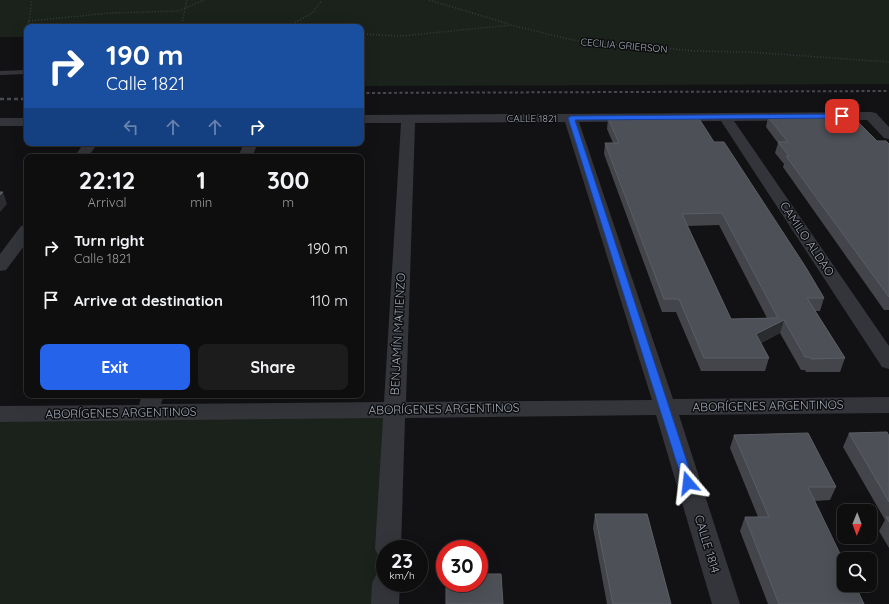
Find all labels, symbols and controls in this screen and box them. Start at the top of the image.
street label: CECILIA GRIERSON [580,35,668,56]
text: 190 m [106,37,184,72]
icon: right [40,40,92,92]
text: Calle 1821 [106,72,185,95]
pin [825,99,859,133]
icon: arrive [831,105,853,127]
street label: CALLE 1821 [507,112,557,125]
icon: left [120,116,142,138]
icon: ahead [162,116,184,138]
icon: ahead [204,116,226,138]
icon: right [246,116,268,138]
text: 22:12 [79,165,136,195]
text: 1 [197,165,206,195]
text: 300 [267,165,309,195]
text: Arrival [88,194,127,210]
text: min [190,194,212,210]
text: m [282,194,294,210]
street label: CAMILO ALDAO [777,199,838,279]
text: Turn right [74,231,145,250]
icon: right [40,237,62,259]
text: 190 m [307,239,348,258]
text: Calle 1821 [74,250,131,266]
street label: BENJAMÍN MATIENZO [387,272,408,396]
icon: arrive [40,289,62,311]
text: Arrive at destination [74,291,223,310]
text: 110 m [310,291,348,310]
button: Exit [40,344,190,390]
button: Share [198,344,348,390]
street label: ABORÍGENES ARGENTINOS [692,397,844,414]
street label: ABORÍGENES ARGENTINOS [368,400,520,417]
street label: ABORÍGENES ARGENTINOS [45,404,197,421]
position arrow [667,462,709,504]
north arrow [837,504,877,544]
map controls [837,504,877,592]
street label: CALLE 1814 [692,513,723,575]
speed limit sign: 30 [436,540,488,592]
text: 23 [391,548,413,573]
button: search [837,552,877,592]
text: km/h [389,569,415,582]

